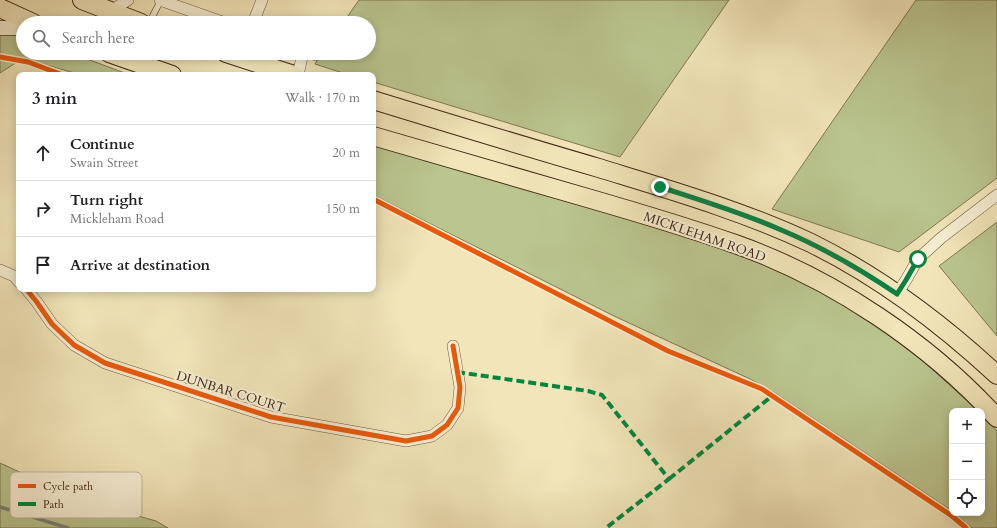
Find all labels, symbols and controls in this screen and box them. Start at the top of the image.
search box [16,16,376,60]
icon: search [30,27,52,49]
text: Search here [62,28,135,48]
text: 3 min [32,87,77,110]
text: Walk · 170 m [285,89,360,107]
text: Continue [70,134,135,154]
icon: ahead [32,142,54,164]
text: 20 m [332,144,360,162]
text: Swain Street [70,154,138,172]
route end [651,178,669,196]
text: Turn right [70,190,143,210]
icon: right [32,198,54,220]
text: 150 m [326,200,360,218]
street label: MICKLEHAM ROAD [641,208,768,266]
text: Mickleham Road [70,210,164,228]
route start [909,250,927,268]
icon: arrive [32,254,54,276]
text: Arrive at destination [70,255,210,275]
street label: DUNBAR COURT [174,367,288,417]
map controls [949,408,985,516]
button: + [949,408,985,444]
button: − [949,444,985,480]
legend [10,472,142,518]
text: Cycle path [43,479,93,494]
button: locate [949,480,985,516]
text: Path [43,497,64,512]

